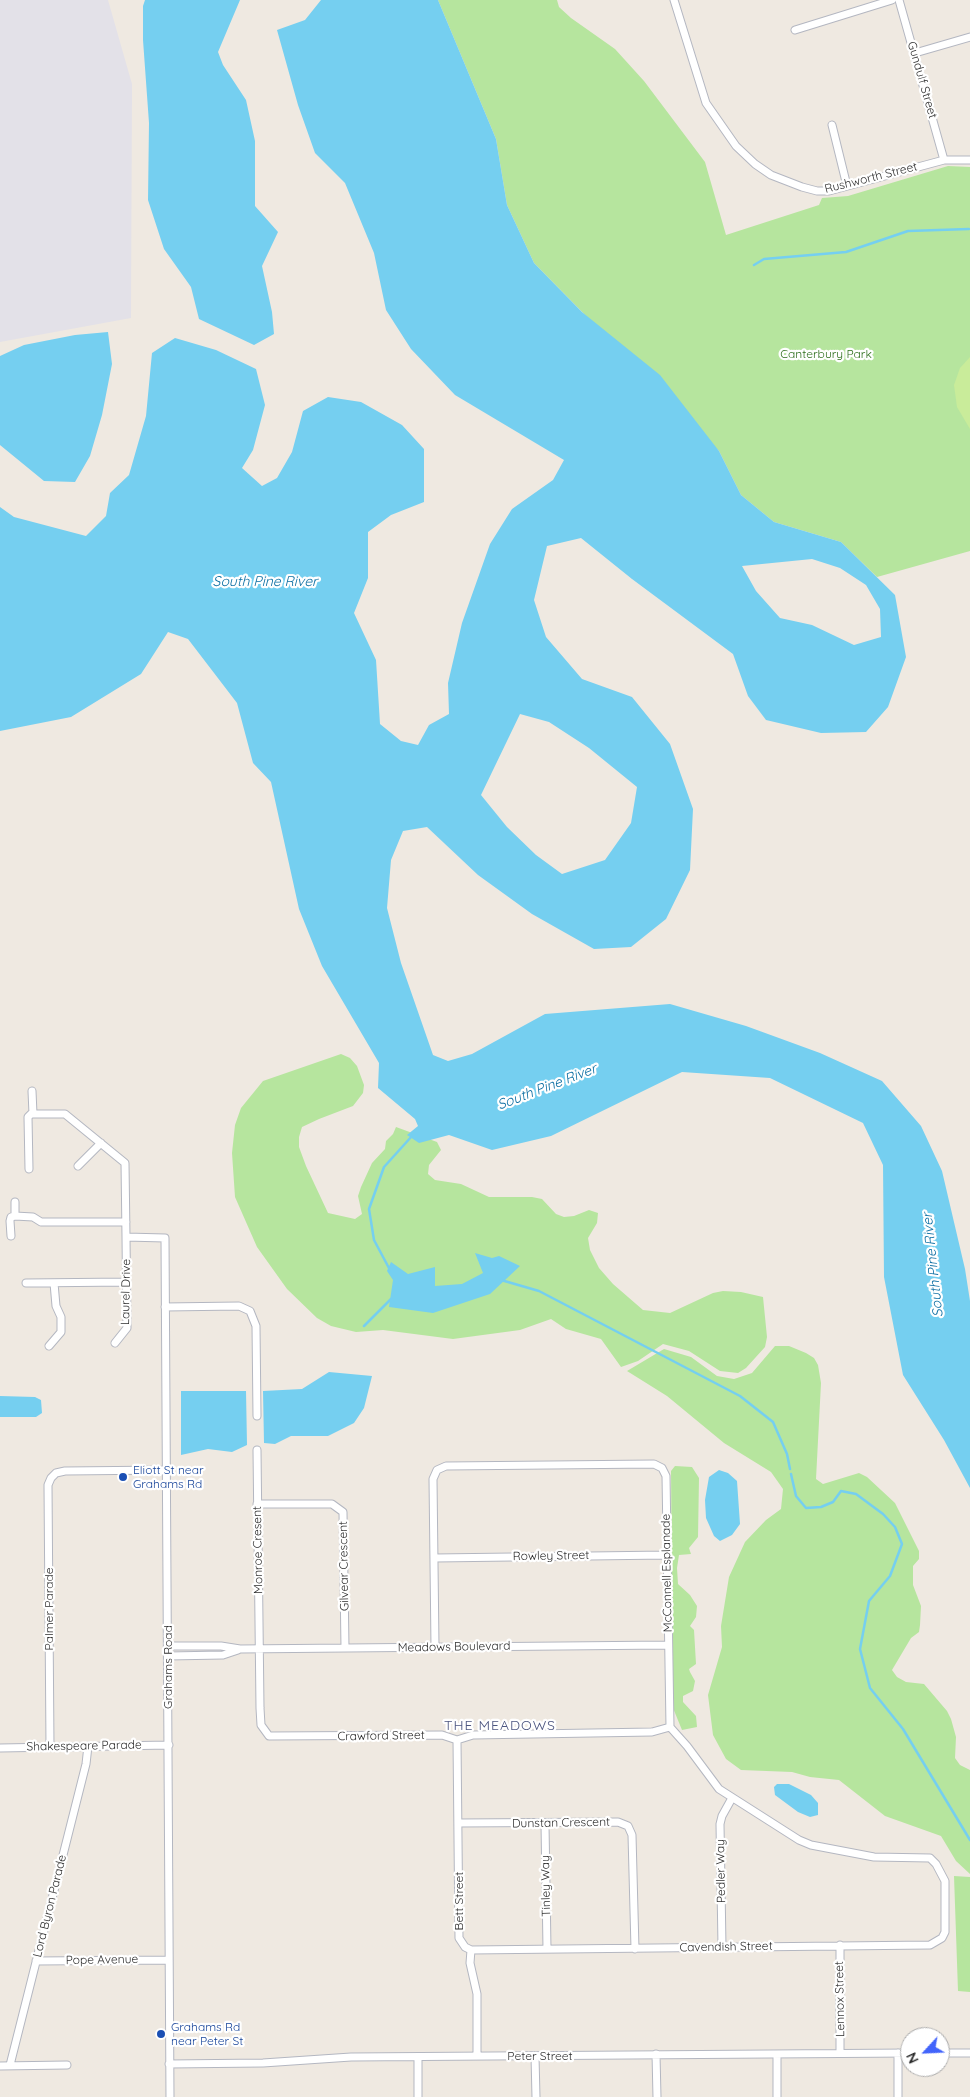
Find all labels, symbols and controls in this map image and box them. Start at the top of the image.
street label: Gundulf Street [904,40,940,120]
street label: Rushworth Street [823,160,919,196]
park label: Canterbury Park [780,347,872,361]
water label: South Pine River [213,574,317,590]
water label: South Pine River [495,1060,599,1114]
water label: South Pine River [919,1212,947,1318]
street label: Laurel Drive [118,1259,134,1325]
place label: Eliott St near Grahams Rd [133,1463,204,1491]
marker: Eliott St near Grahams Rd [117,1471,129,1483]
street label: Monroe Cresent [250,1506,266,1594]
street label: McConnell Esplanade [659,1514,675,1632]
street label: Gilvear Crescent [336,1521,352,1611]
street label: Rowley Street [513,1548,589,1564]
street label: Palmer Parade [42,1568,56,1650]
street label: Grahams Road [161,1625,175,1709]
street label: Meadows Boulevard [397,1639,511,1655]
district label: THE MEADOWS [443,1718,557,1734]
street label: Crawford Street [337,1728,425,1744]
street label: Shakespeare Parade [26,1738,142,1754]
street label: Dunstan Crescent [512,1815,610,1831]
street label: Pedler Way [713,1839,729,1903]
street label: Lord Byron Parade [30,1853,70,1959]
street label: Tinley Way [538,1855,554,1917]
street label: Bett Street [452,1872,466,1930]
street label: Cavendish Street [679,1939,773,1955]
street label: Pope Avenue [66,1952,138,1968]
street label: Lennox Street [832,1961,848,2037]
place label: Grahams Rd near Peter St [171,2020,243,2048]
north arrow [900,2027,950,2077]
marker: Grahams Rd near Peter St [155,2028,167,2040]
street label: Peter Street [507,2049,573,2063]
text: N [902,2049,923,2066]

